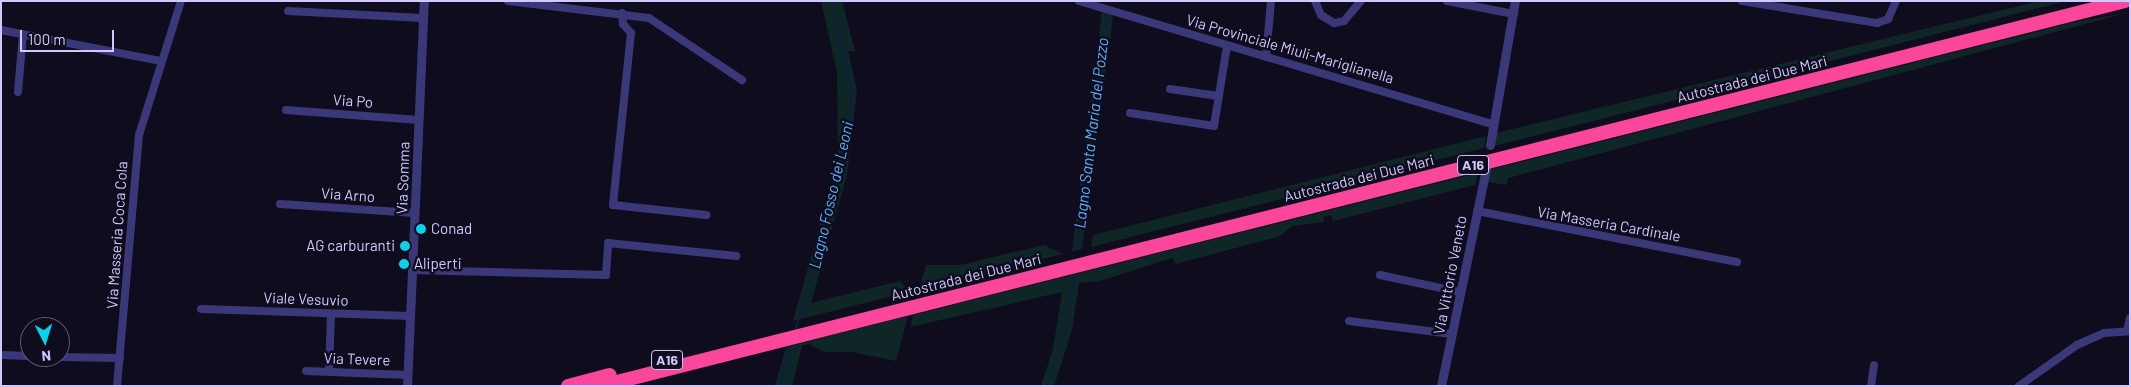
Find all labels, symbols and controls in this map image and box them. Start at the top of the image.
street label: Via Provinciale Miuli-Mariglianella [1184,11,1396,87]
scale bar [22,20,116,52]
text: 100 m [28,30,66,48]
water label: Lagno Santa Maria del Pozzo [1070,36,1112,230]
street label: Autostrada dei Due Mari [1675,52,1829,106]
street label: Via Po [332,91,374,111]
water label: Lagno Fosso dei Leoni [805,120,857,270]
street label: Via Somma [393,141,413,215]
street label: Autostrada dei Due Mari [1282,151,1436,205]
road number: A16 [1457,154,1489,176]
street label: Via Masseria Coca Cola [103,161,131,309]
street label: Via Arno [320,184,376,206]
street label: Via Masseria Cardinale [1536,203,1682,245]
street label: Via Vittorio Veneto [1430,214,1470,336]
place label: Conad [431,220,472,238]
marker: Conad [415,223,427,235]
place label: AG carburanti [306,237,395,255]
marker: AG carburanti [399,240,411,252]
street label: Autostrada dei Due Mari [889,250,1043,304]
place label: Aliperti [414,255,462,273]
marker: Aliperti [398,258,410,270]
street label: Viale Vesuvio [263,289,349,309]
north arrow [20,317,70,367]
text: N [41,348,52,365]
road number: A16 [651,348,683,372]
street label: Via Tevere [323,349,391,369]

